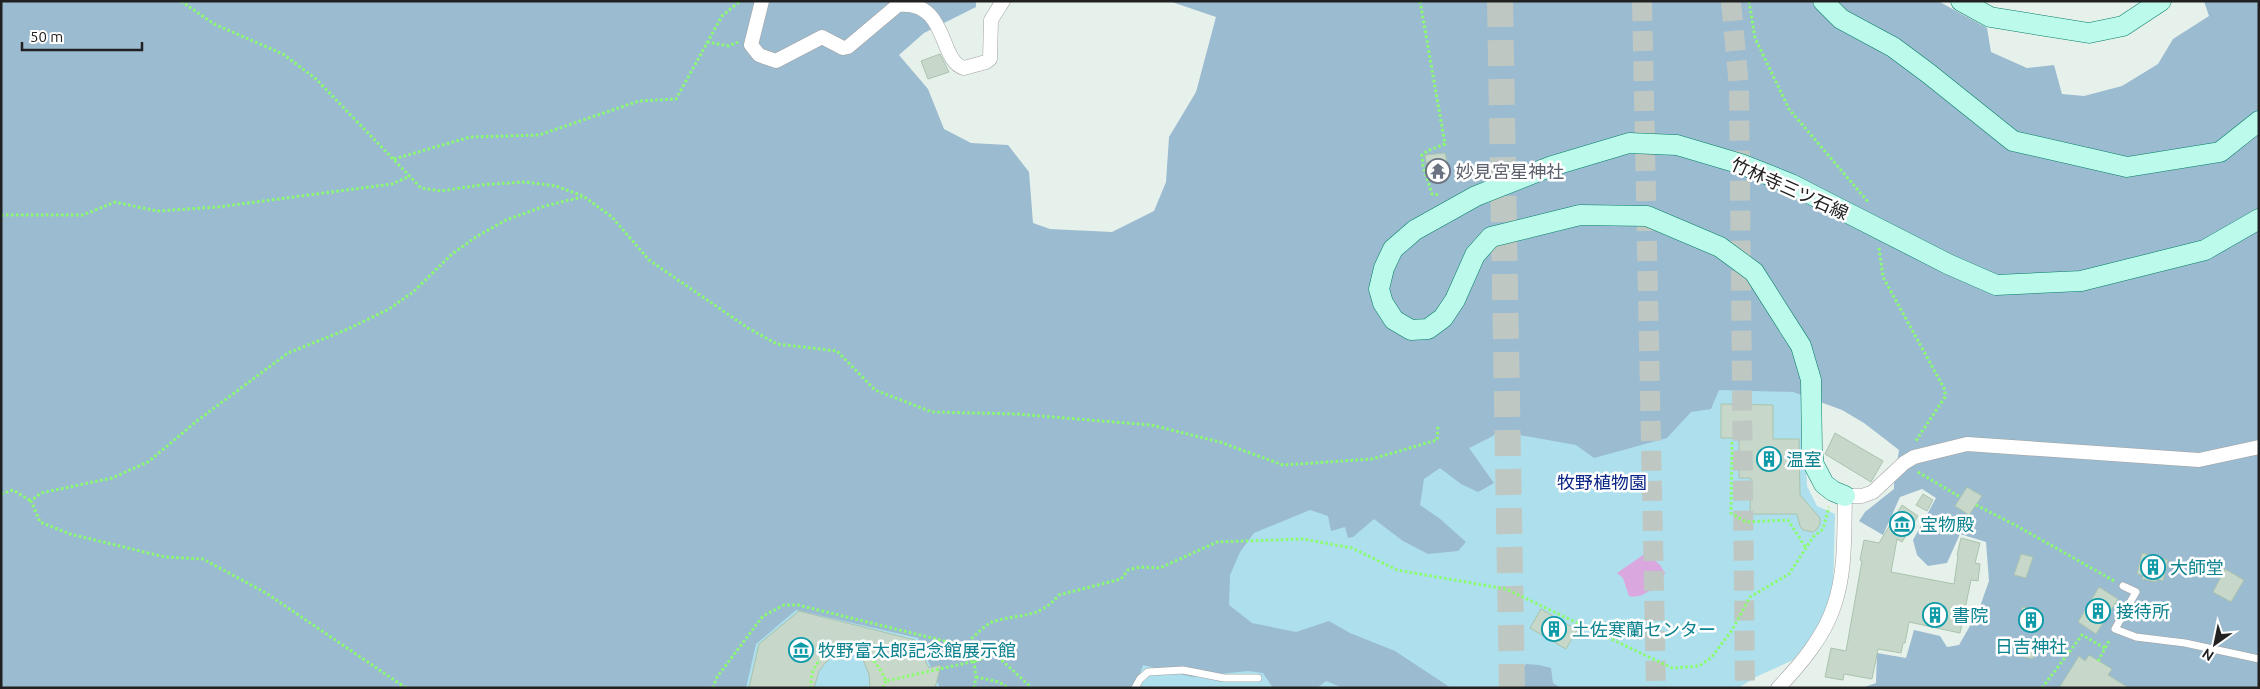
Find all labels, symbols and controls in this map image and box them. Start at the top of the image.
scale bar [22,20,142,52]
text: 50 m [30,28,63,45]
street label: 竹林寺三ツ石線 [1728,153,1852,223]
temple icon: 妙見宮星神社 [1425,158,1451,184]
place label: 妙見宮星神社 [1456,161,1564,181]
building icon: 温室 [1756,446,1782,472]
place label: 温室 [1786,449,1822,469]
park label: 牧野植物園 [1557,472,1647,492]
museum icon: 宝物殿 [1889,511,1915,537]
place label: 宝物殿 [1920,514,1974,534]
building icon: 大師堂 [2140,554,2166,580]
place label: 大師堂 [2170,557,2224,577]
building icon: 接待所 [2085,598,2111,624]
place label: 接待所 [2116,601,2170,621]
building icon: 書院 [1922,602,1948,628]
place label: 書院 [1952,605,1988,625]
building icon: 日吉神社 [2018,607,2044,633]
building icon: 土佐寒蘭センター [1541,616,1567,642]
place label: 土佐寒蘭センター [1572,619,1716,639]
north arrow [2190,619,2240,669]
place label: 日吉神社 [1995,636,2067,656]
museum icon: 牧野富太郎記念館展示館 [788,637,814,663]
place label: 牧野富太郎記念館展示館 [818,640,1016,660]
text: N [2199,645,2217,664]

